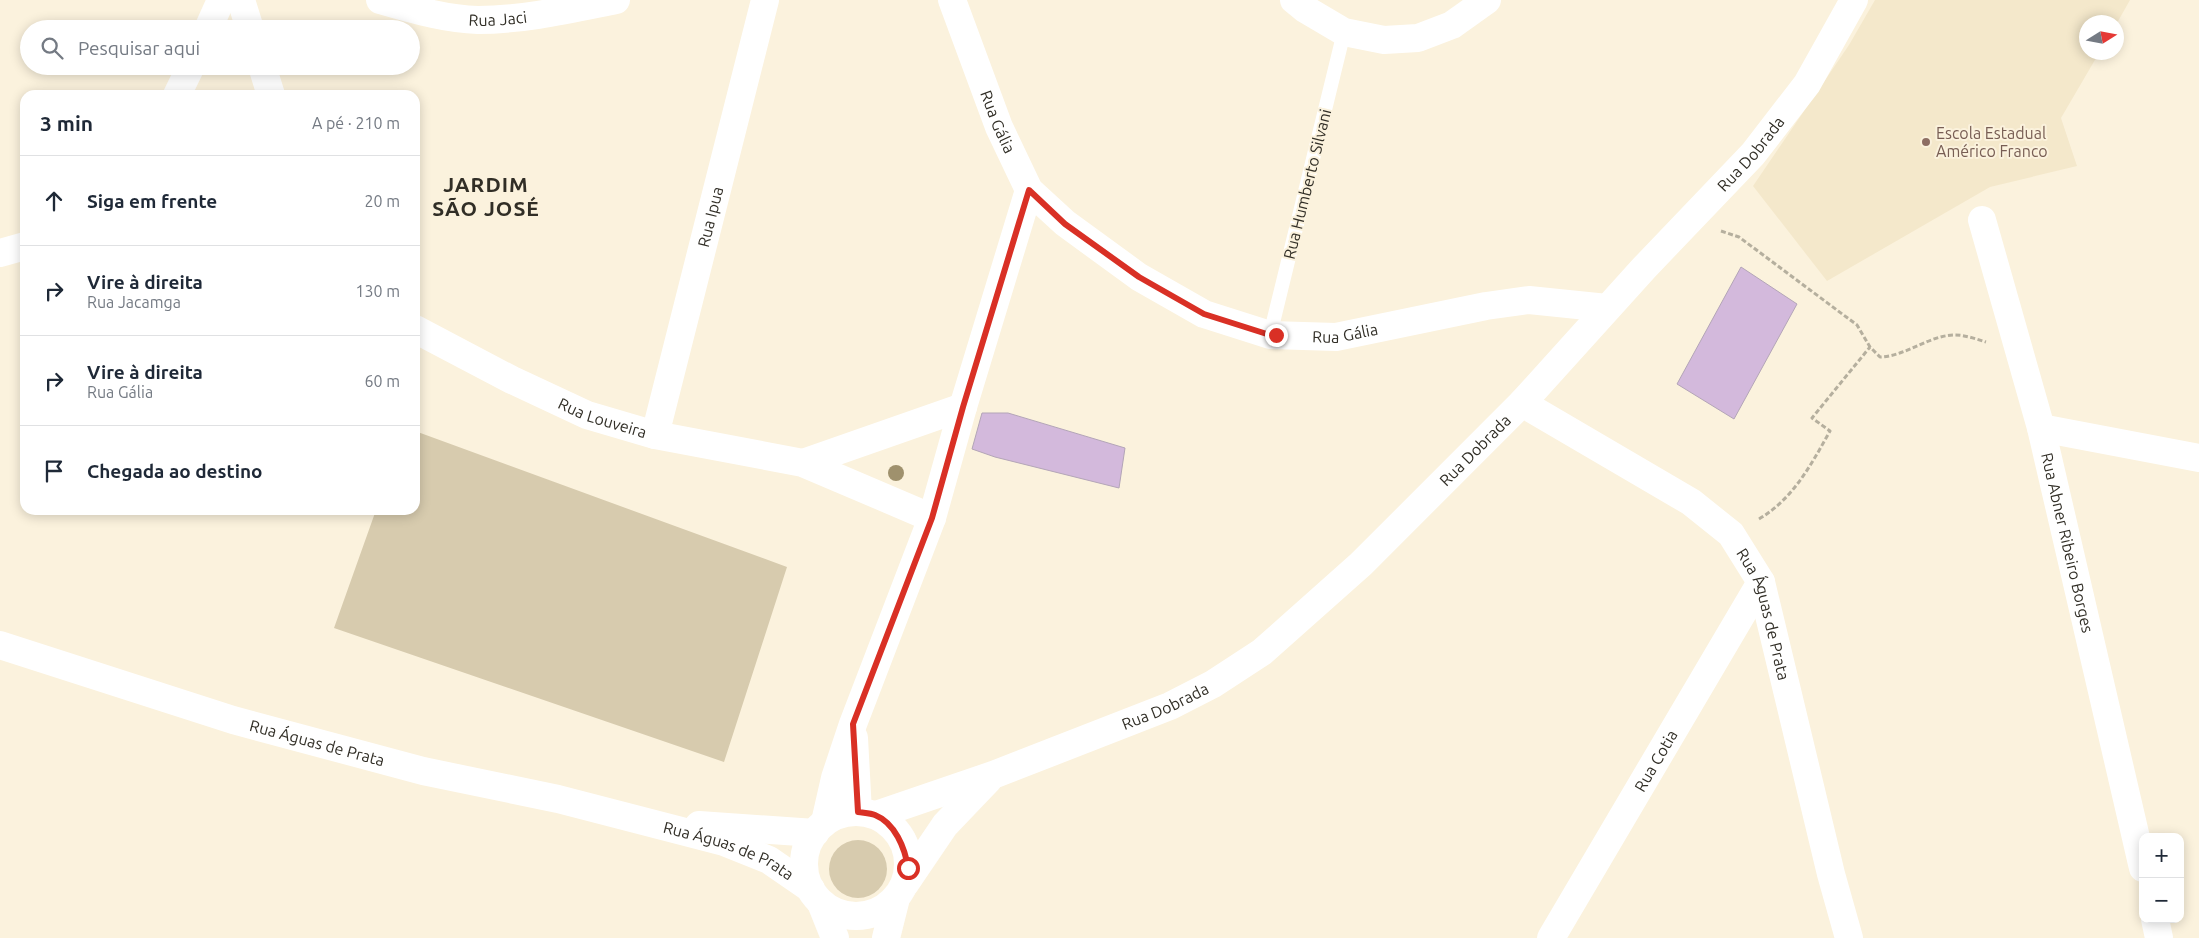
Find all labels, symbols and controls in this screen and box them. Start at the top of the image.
street label: Rua Jaci [468,8,528,29]
north arrow [2079,15,2124,60]
search box [20,20,420,75]
icon: search [38,34,66,62]
text: Pesquisar aqui [78,37,200,59]
street label: Rua Gália [977,88,1019,156]
street label: Rua Humberto Silvani [1280,107,1334,261]
text: 3 min [40,111,93,135]
street label: Rua Dobrada [1713,113,1788,195]
text: A pé · 210 m [312,114,400,132]
place label: Escola Estadual Américo Franco [1936,124,2048,160]
marker: Escola Estadual Américo Franco [1920,136,1932,148]
district label: JARDIM SÃO JOSÉ [432,172,540,220]
street label: Rua Ipua [694,185,726,249]
icon: ahead [40,187,68,215]
text: Siga em frente [87,190,217,212]
text: 20 m [364,192,400,210]
text: Vire à direita [87,271,203,293]
icon: right [40,277,68,305]
text: 130 m [355,282,400,300]
text: Rua Jacamga [87,293,181,311]
street label: Rua Gália [1312,320,1379,346]
route end [1265,324,1288,347]
text: Vire à direita [87,361,203,383]
icon: right [40,367,68,395]
text: 60 m [364,372,400,390]
text: Rua Gália [87,383,153,401]
street label: Rua Louveira [555,394,649,441]
street label: Rua Dobrada [1436,411,1514,489]
street label: Rua Abner Ribeiro Borges [2038,451,2097,635]
icon: arrive [40,457,68,485]
text: Chegada ao destino [87,460,263,482]
street label: Rua Águas de Prata [1733,545,1793,682]
street label: Rua Dobrada [1119,679,1211,733]
street label: Rua Águas de Prata [248,716,387,769]
street label: Rua Cotia [1630,726,1681,795]
street label: Rua Águas de Prata [661,818,797,883]
map controls [2139,833,2184,923]
button: + [2139,833,2184,878]
route start [897,857,920,880]
button: − [2139,878,2184,923]

